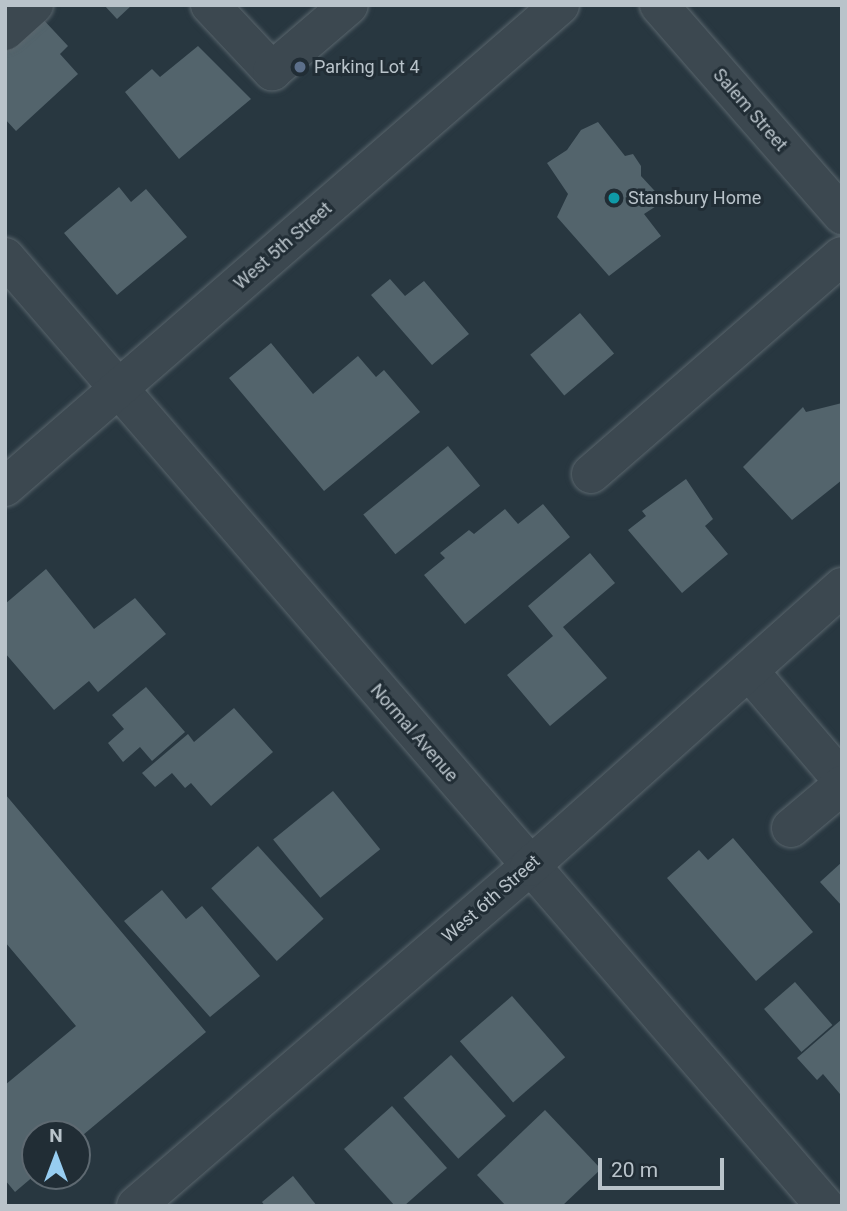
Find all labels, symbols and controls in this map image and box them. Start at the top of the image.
place label: Parking Lot 4 [314,56,420,78]
marker: Parking Lot 4 [292,59,308,75]
street label: Salem Street [708,64,792,156]
place label: Stansbury Home [628,187,761,209]
marker: Stansbury Home [606,190,622,206]
street label: West 5th Street [230,198,336,294]
street label: Normal Avenue [366,680,462,786]
street label: West 6th Street [438,851,544,947]
north arrow [21,1120,91,1190]
text: N [49,1124,63,1147]
scale bar [602,1144,728,1188]
text: 20 m [611,1158,658,1182]

